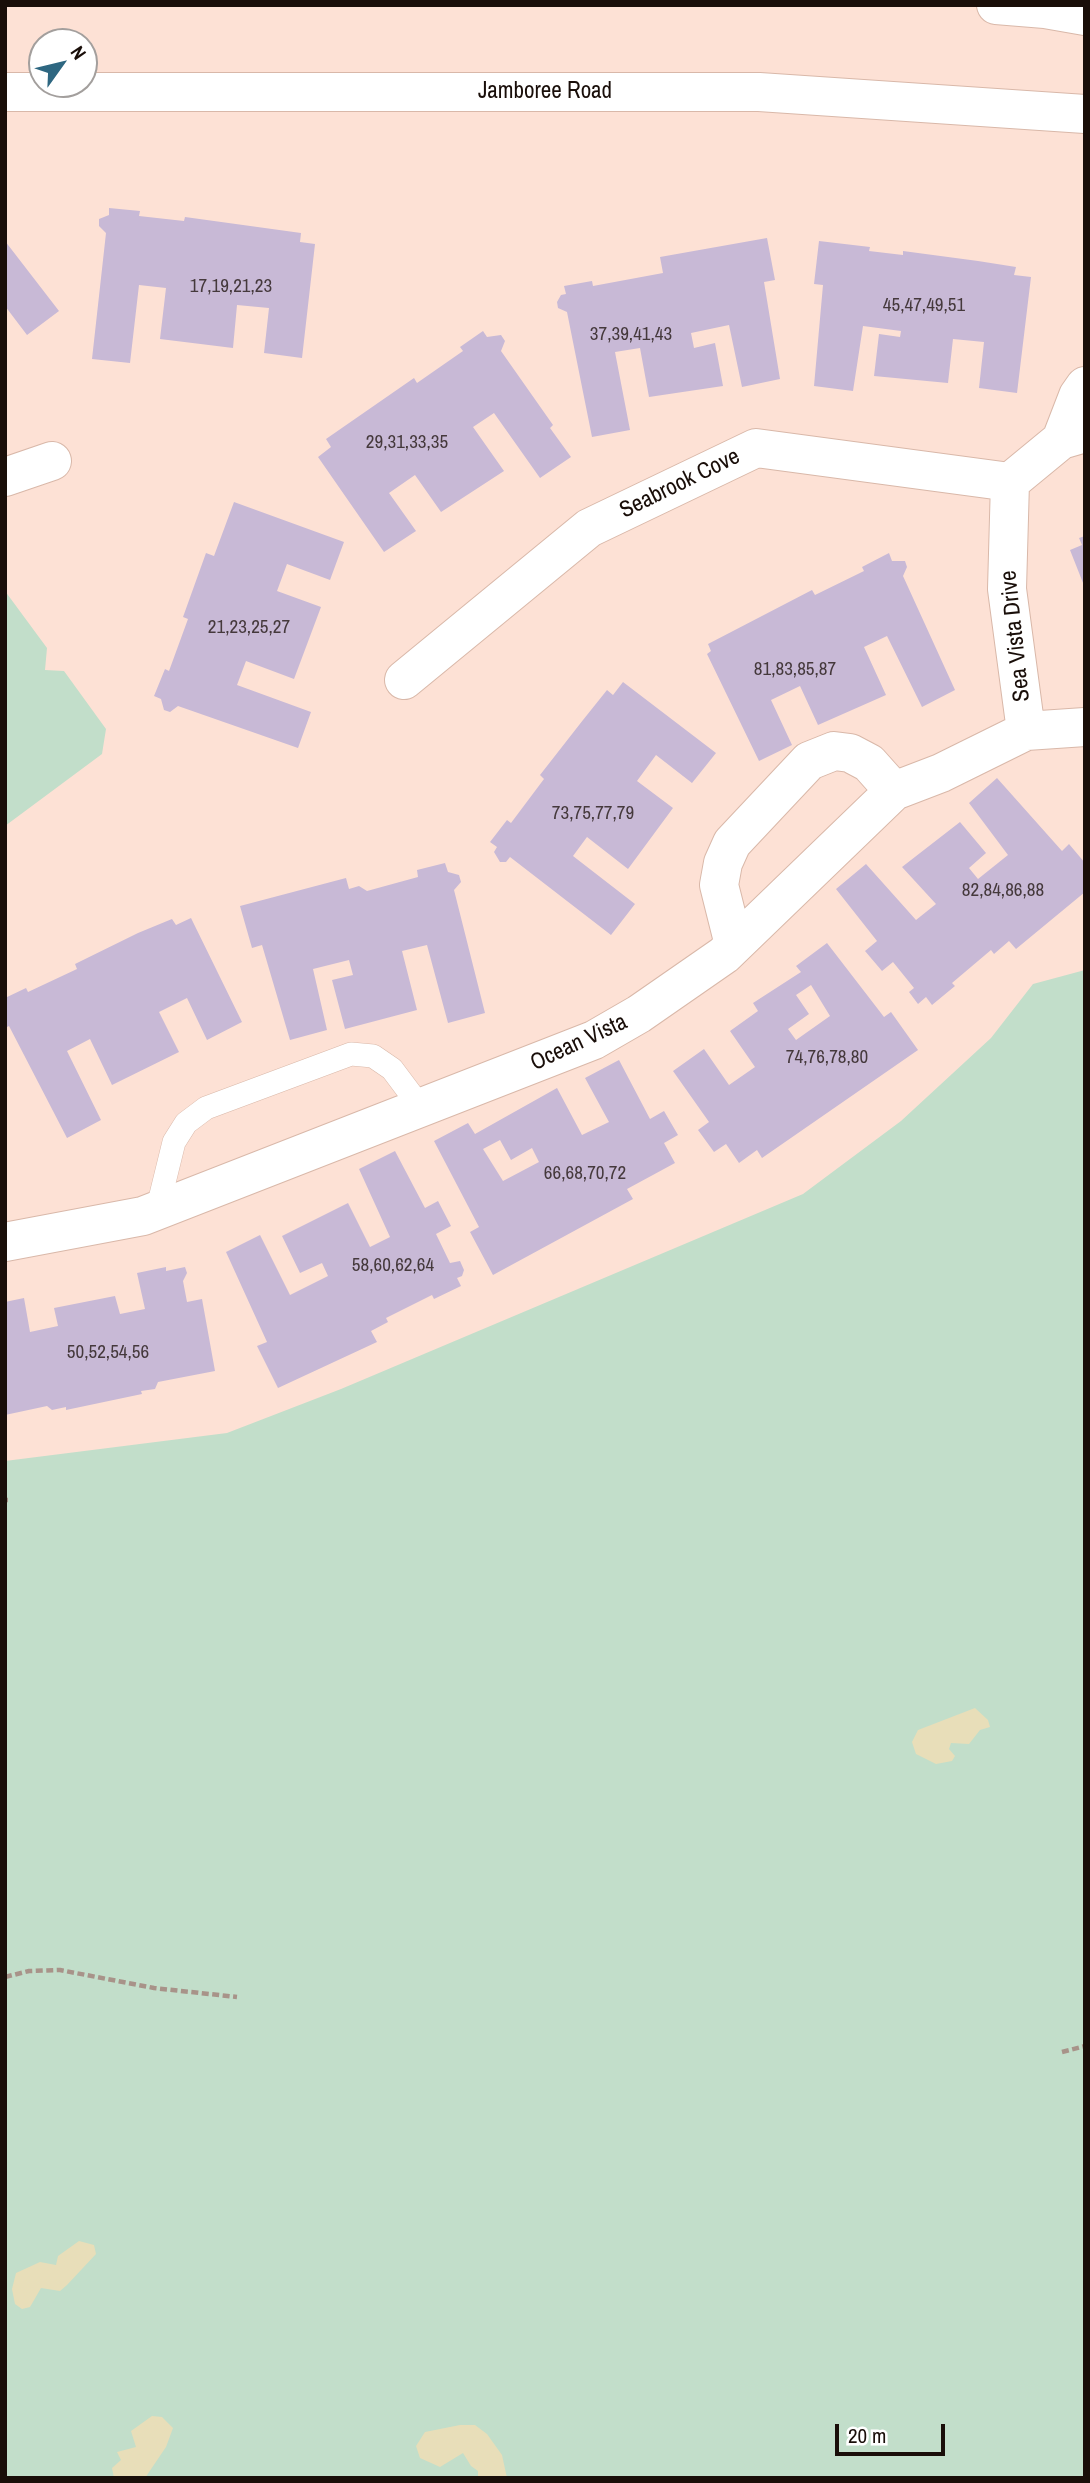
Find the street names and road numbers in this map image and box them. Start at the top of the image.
street label: Jamboree Road [478,78,612,106]
street label: Seabrook Cove [616,443,744,525]
street label: Sea Vista Drive [995,569,1037,703]
street label: Ocean Vista [526,1009,632,1077]

